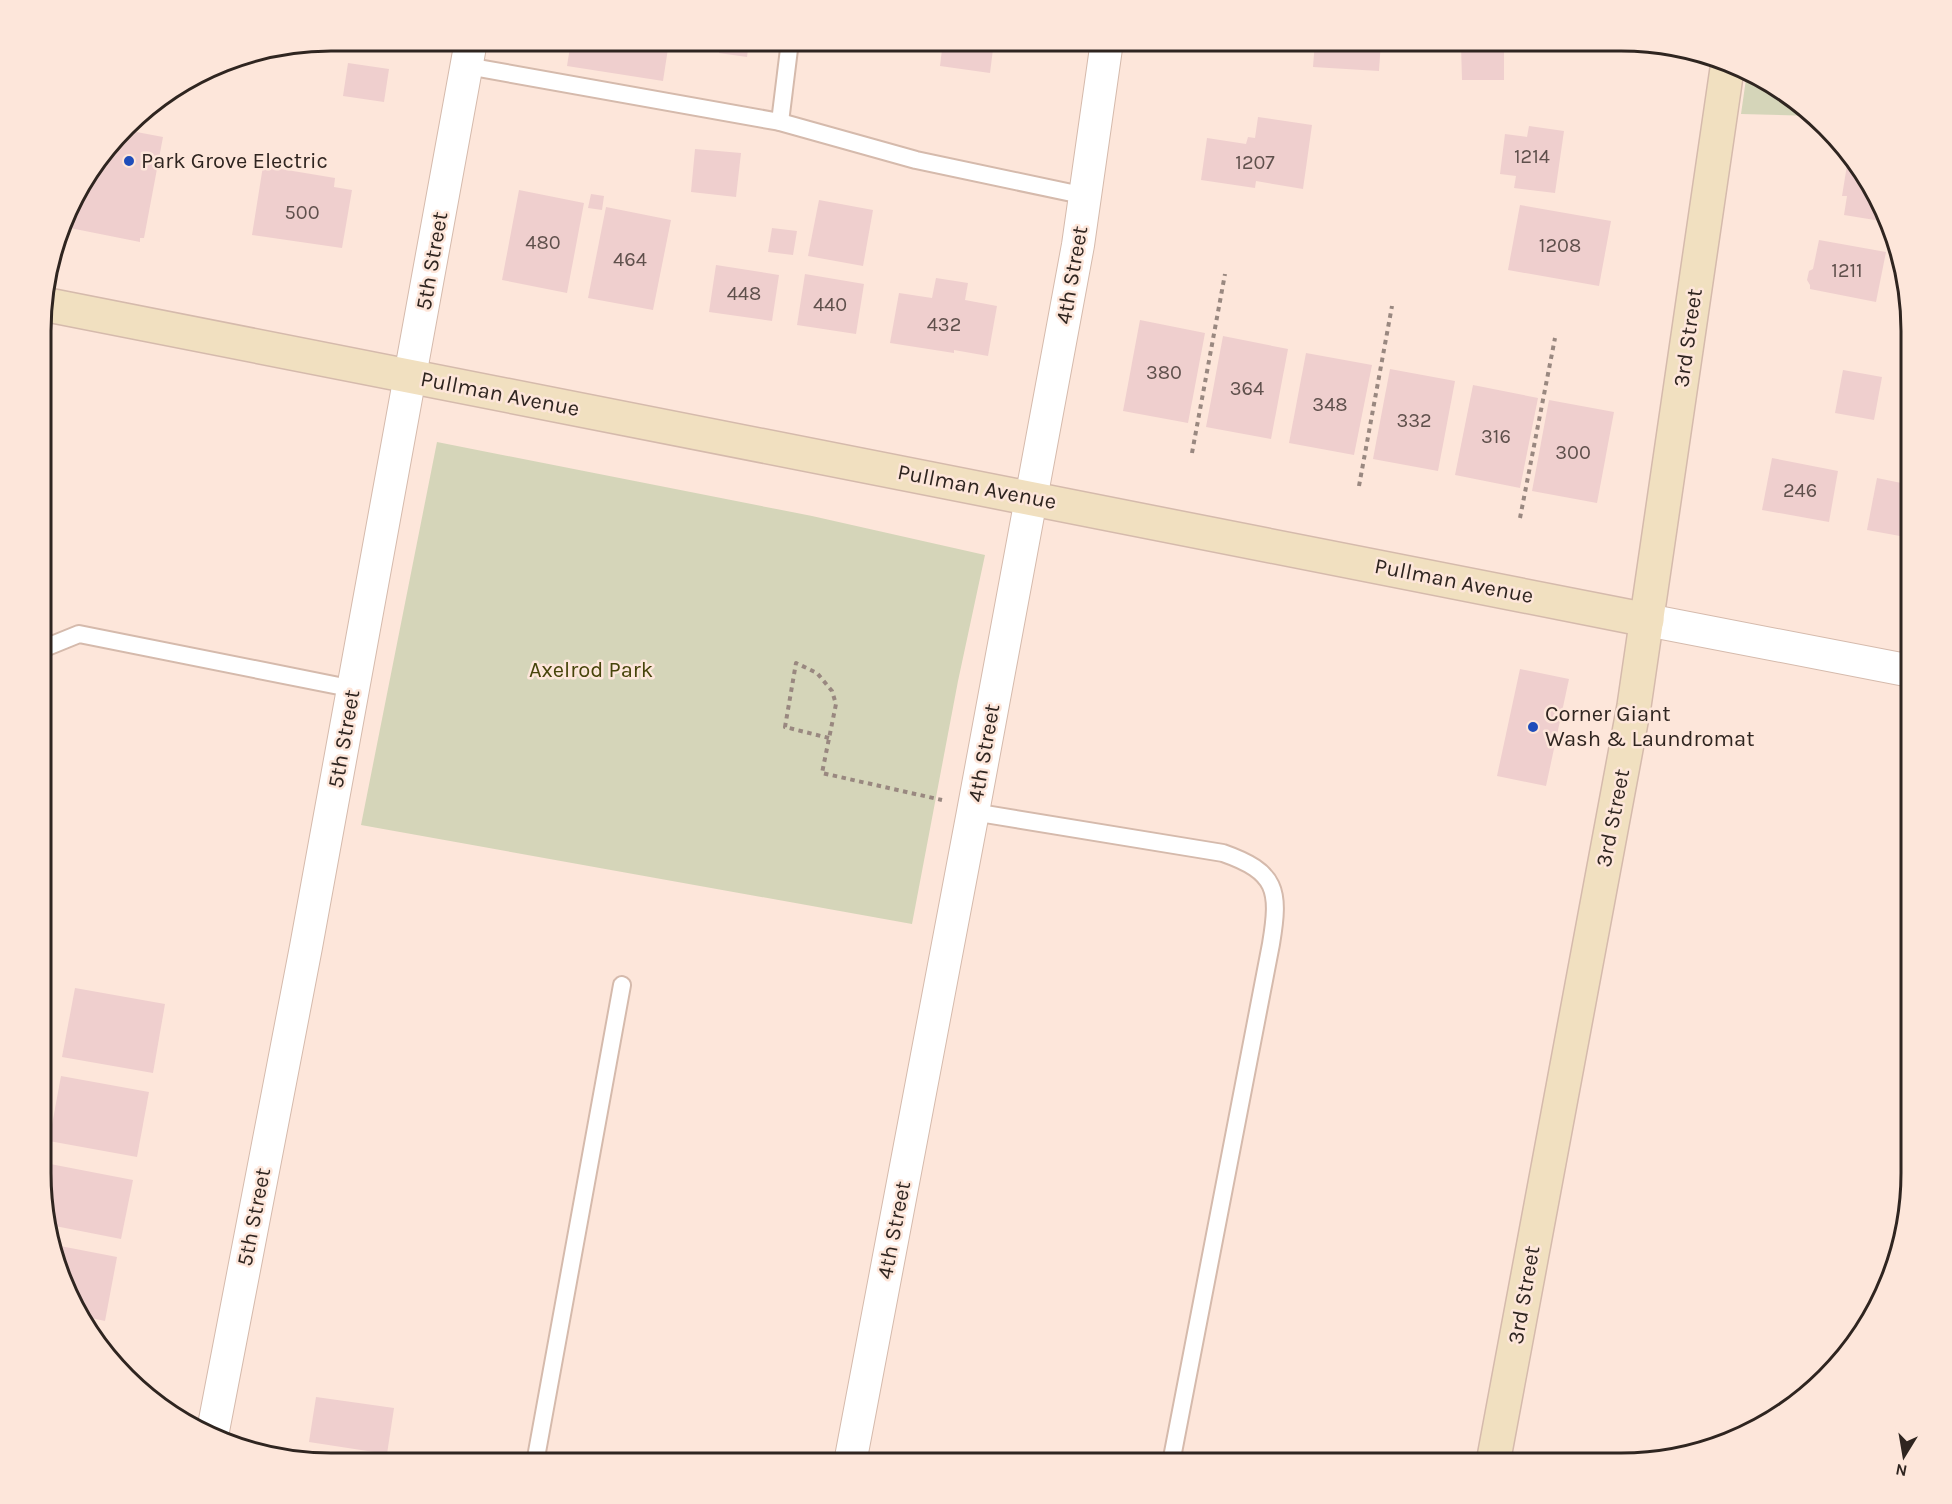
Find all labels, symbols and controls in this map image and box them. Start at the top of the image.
house number: 1214 [1514,145,1550,168]
place label: Park Grove Electric [141,148,328,174]
house number: 1207 [1235,151,1275,174]
marker: Park Grove Electric [122,154,136,168]
house number: 500 [284,201,320,224]
street label: 5th Street [411,210,453,312]
street label: 4th Street [1051,224,1093,326]
house number: 480 [525,231,561,254]
house number: 1208 [1539,234,1581,257]
house number: 464 [613,248,647,271]
house number: 1211 [1831,259,1863,282]
house number: 448 [727,282,761,305]
street label: 3rd Street [1668,287,1708,389]
house number: 440 [813,293,847,316]
house number: 432 [927,313,961,336]
house number: 380 [1146,361,1182,384]
street label: Pullman Avenue [418,366,582,422]
house number: 364 [1230,377,1264,400]
house number: 348 [1312,393,1348,416]
house number: 332 [1396,409,1432,432]
house number: 316 [1481,425,1511,448]
house number: 300 [1555,441,1591,464]
street label: Pullman Avenue [895,459,1059,515]
house number: 246 [1783,479,1817,502]
street label: Pullman Avenue [1372,553,1536,609]
park label: Axelrod Park [529,657,653,683]
street label: 5th Street [323,688,365,790]
place label: Corner Giant Wash & Laundromat [1545,701,1754,752]
street label: 4th Street [963,702,1005,804]
marker: Corner Giant Wash & Laundromat [1526,720,1540,734]
street label: 3rd Street [1591,767,1635,869]
street label: 5th Street [232,1166,276,1268]
street label: 4th Street [872,1179,916,1281]
street label: 3rd Street [1503,1244,1545,1346]
north arrow [1874,1426,1934,1486]
text: N [1894,1460,1909,1481]

